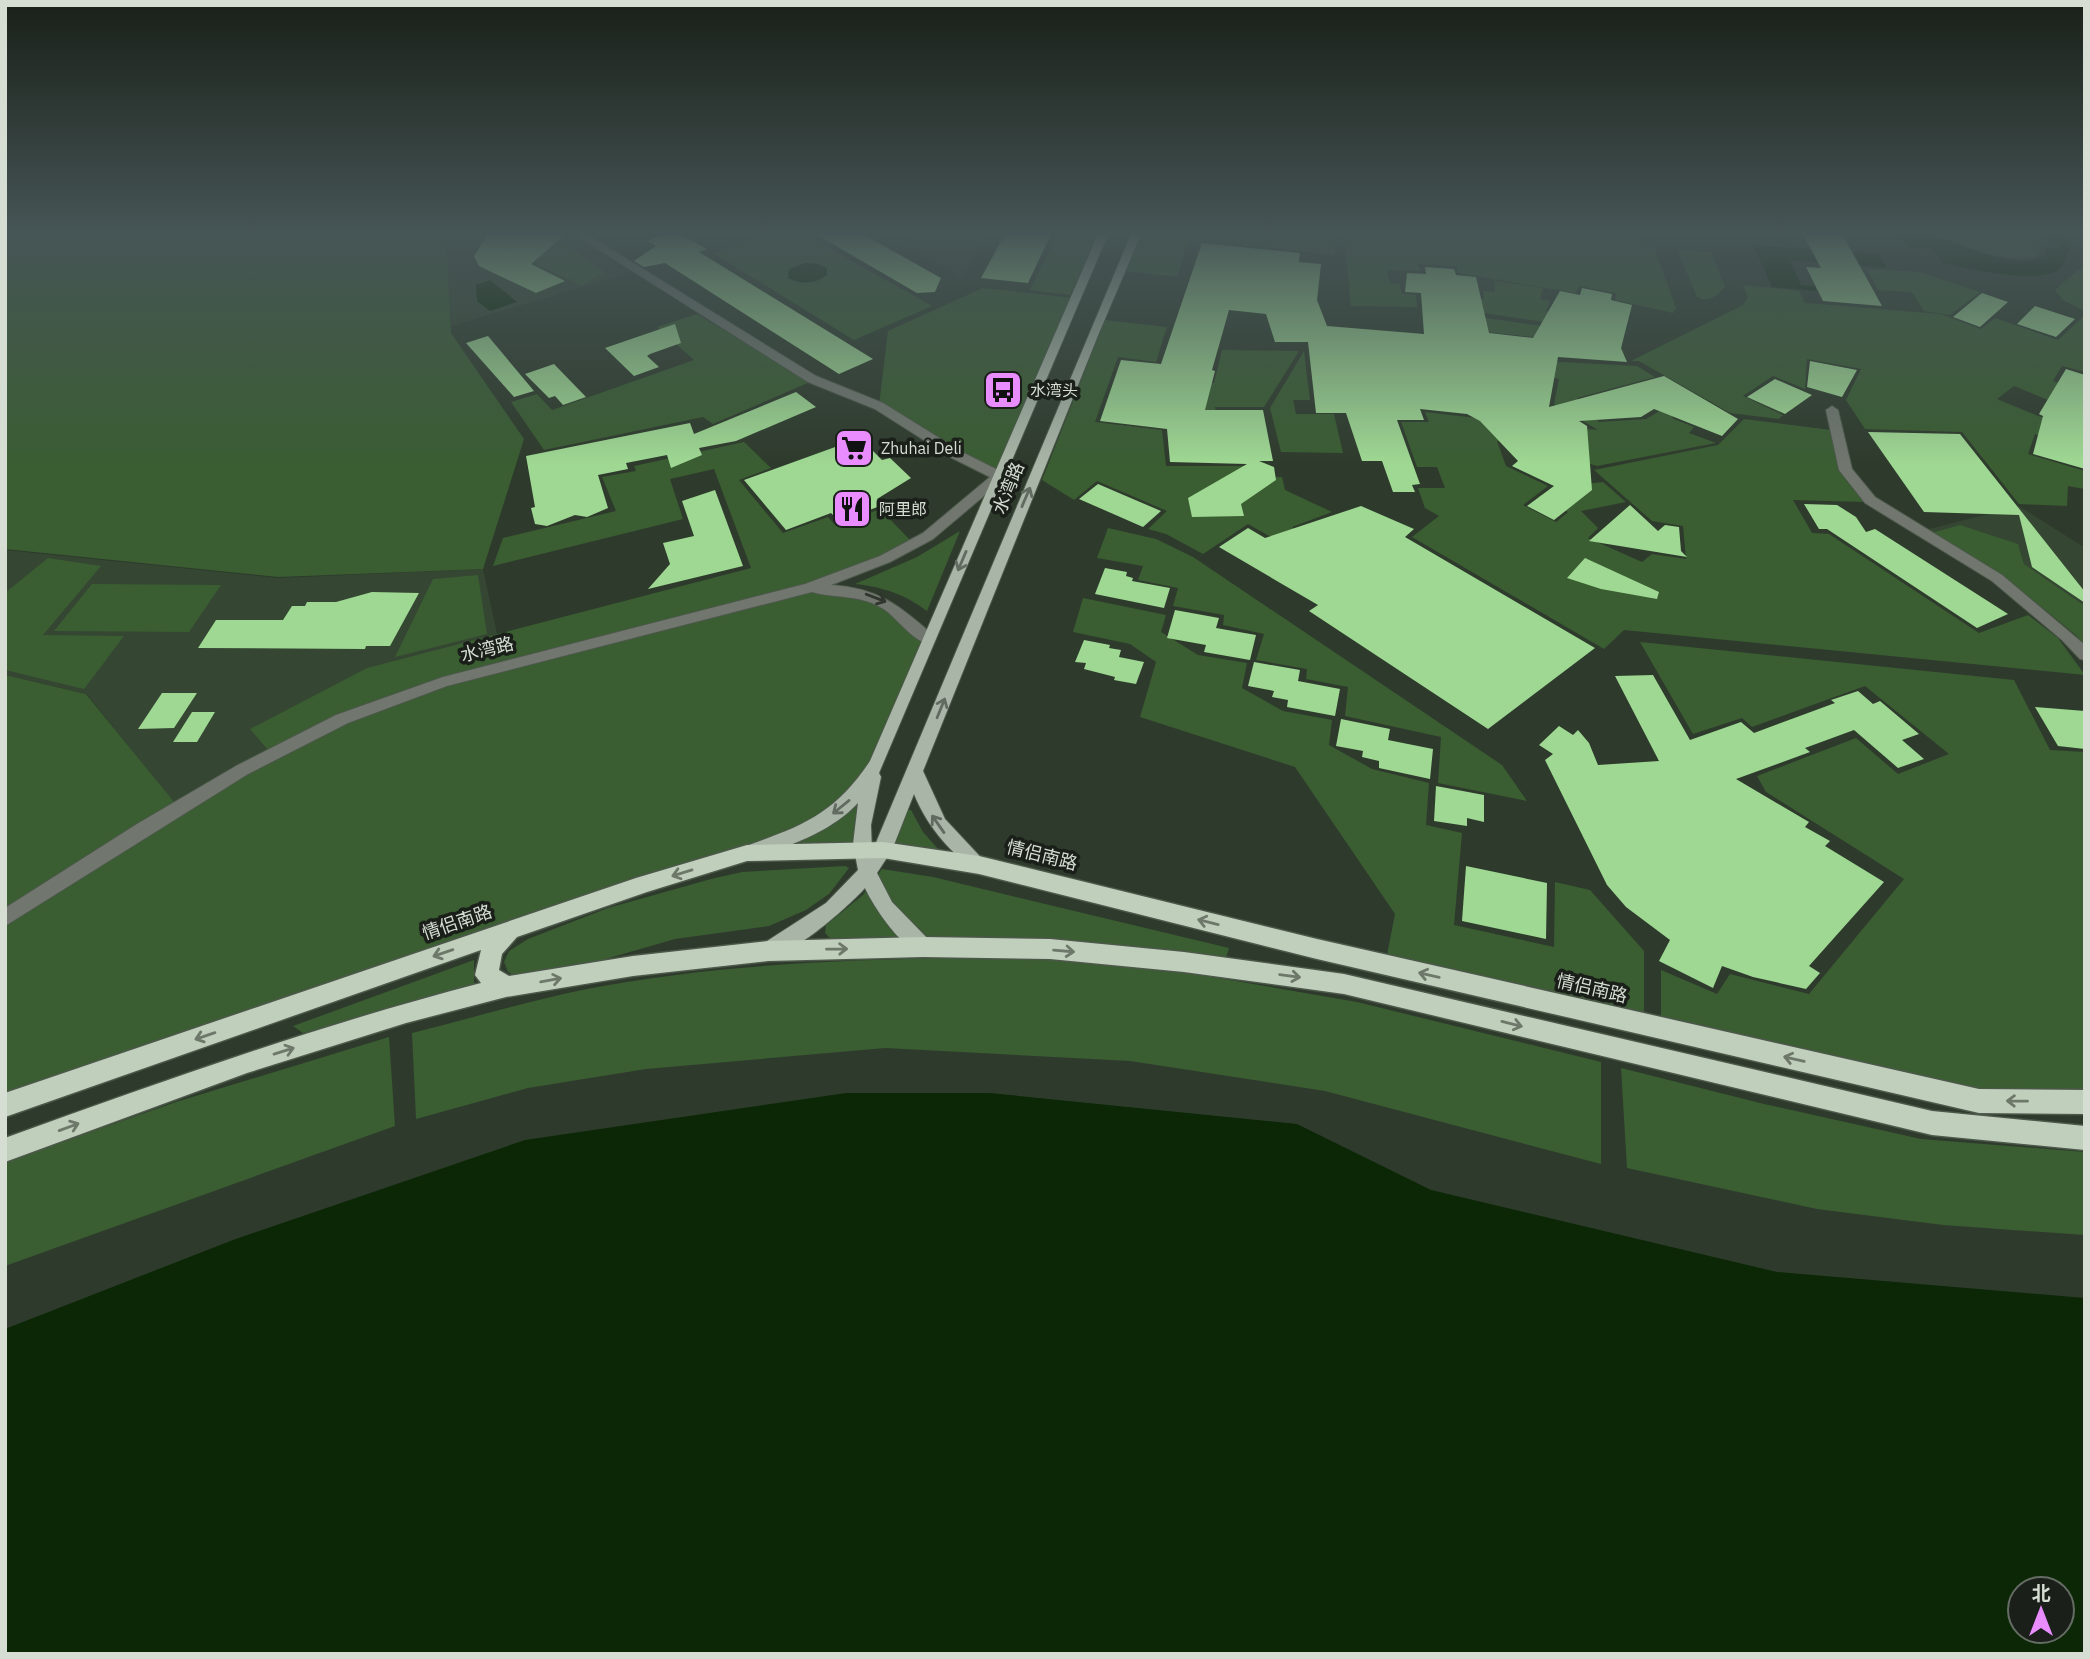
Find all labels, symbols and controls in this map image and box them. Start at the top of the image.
bus stop icon: 水湾头 [982,369,1024,411]
place label: 水湾头 [1030,380,1078,400]
supermarket icon: Zhuhai Deli [833,427,875,469]
place label: Zhuhai Deli [881,438,962,458]
street label: 水湾路 [987,459,1029,517]
one-way arrow [1021,487,1034,509]
restaurant icon: 阿里郎 [831,488,873,530]
place label: 阿里郎 [879,499,927,519]
one-way arrow [955,549,968,571]
one-way arrow [864,593,886,605]
street label: 水湾路 [458,631,516,667]
one-way arrow [935,698,948,719]
one-way arrow [833,799,851,814]
one-way arrow [931,815,945,834]
street label: 情侣南路 [1004,835,1080,875]
one-way arrow [671,867,693,880]
street label: 情侣南路 [419,899,495,945]
one-way arrow [1197,914,1219,927]
one-way arrow [825,942,848,956]
one-way arrow [1052,945,1075,958]
one-way arrow [432,948,454,960]
one-way arrow [1418,968,1441,981]
street label: 情侣南路 [1554,969,1630,1007]
one-way arrow [1278,970,1301,983]
one-way arrow [539,973,562,986]
one-way arrow [1500,1018,1523,1031]
one-way arrow [194,1031,216,1043]
one-way arrow [272,1043,294,1056]
one-way arrow [1783,1052,1806,1066]
one-way arrow [2005,1094,2028,1108]
one-way arrow [58,1120,80,1132]
north arrow [2006,1575,2076,1645]
text: 北 [2031,1581,2051,1605]

